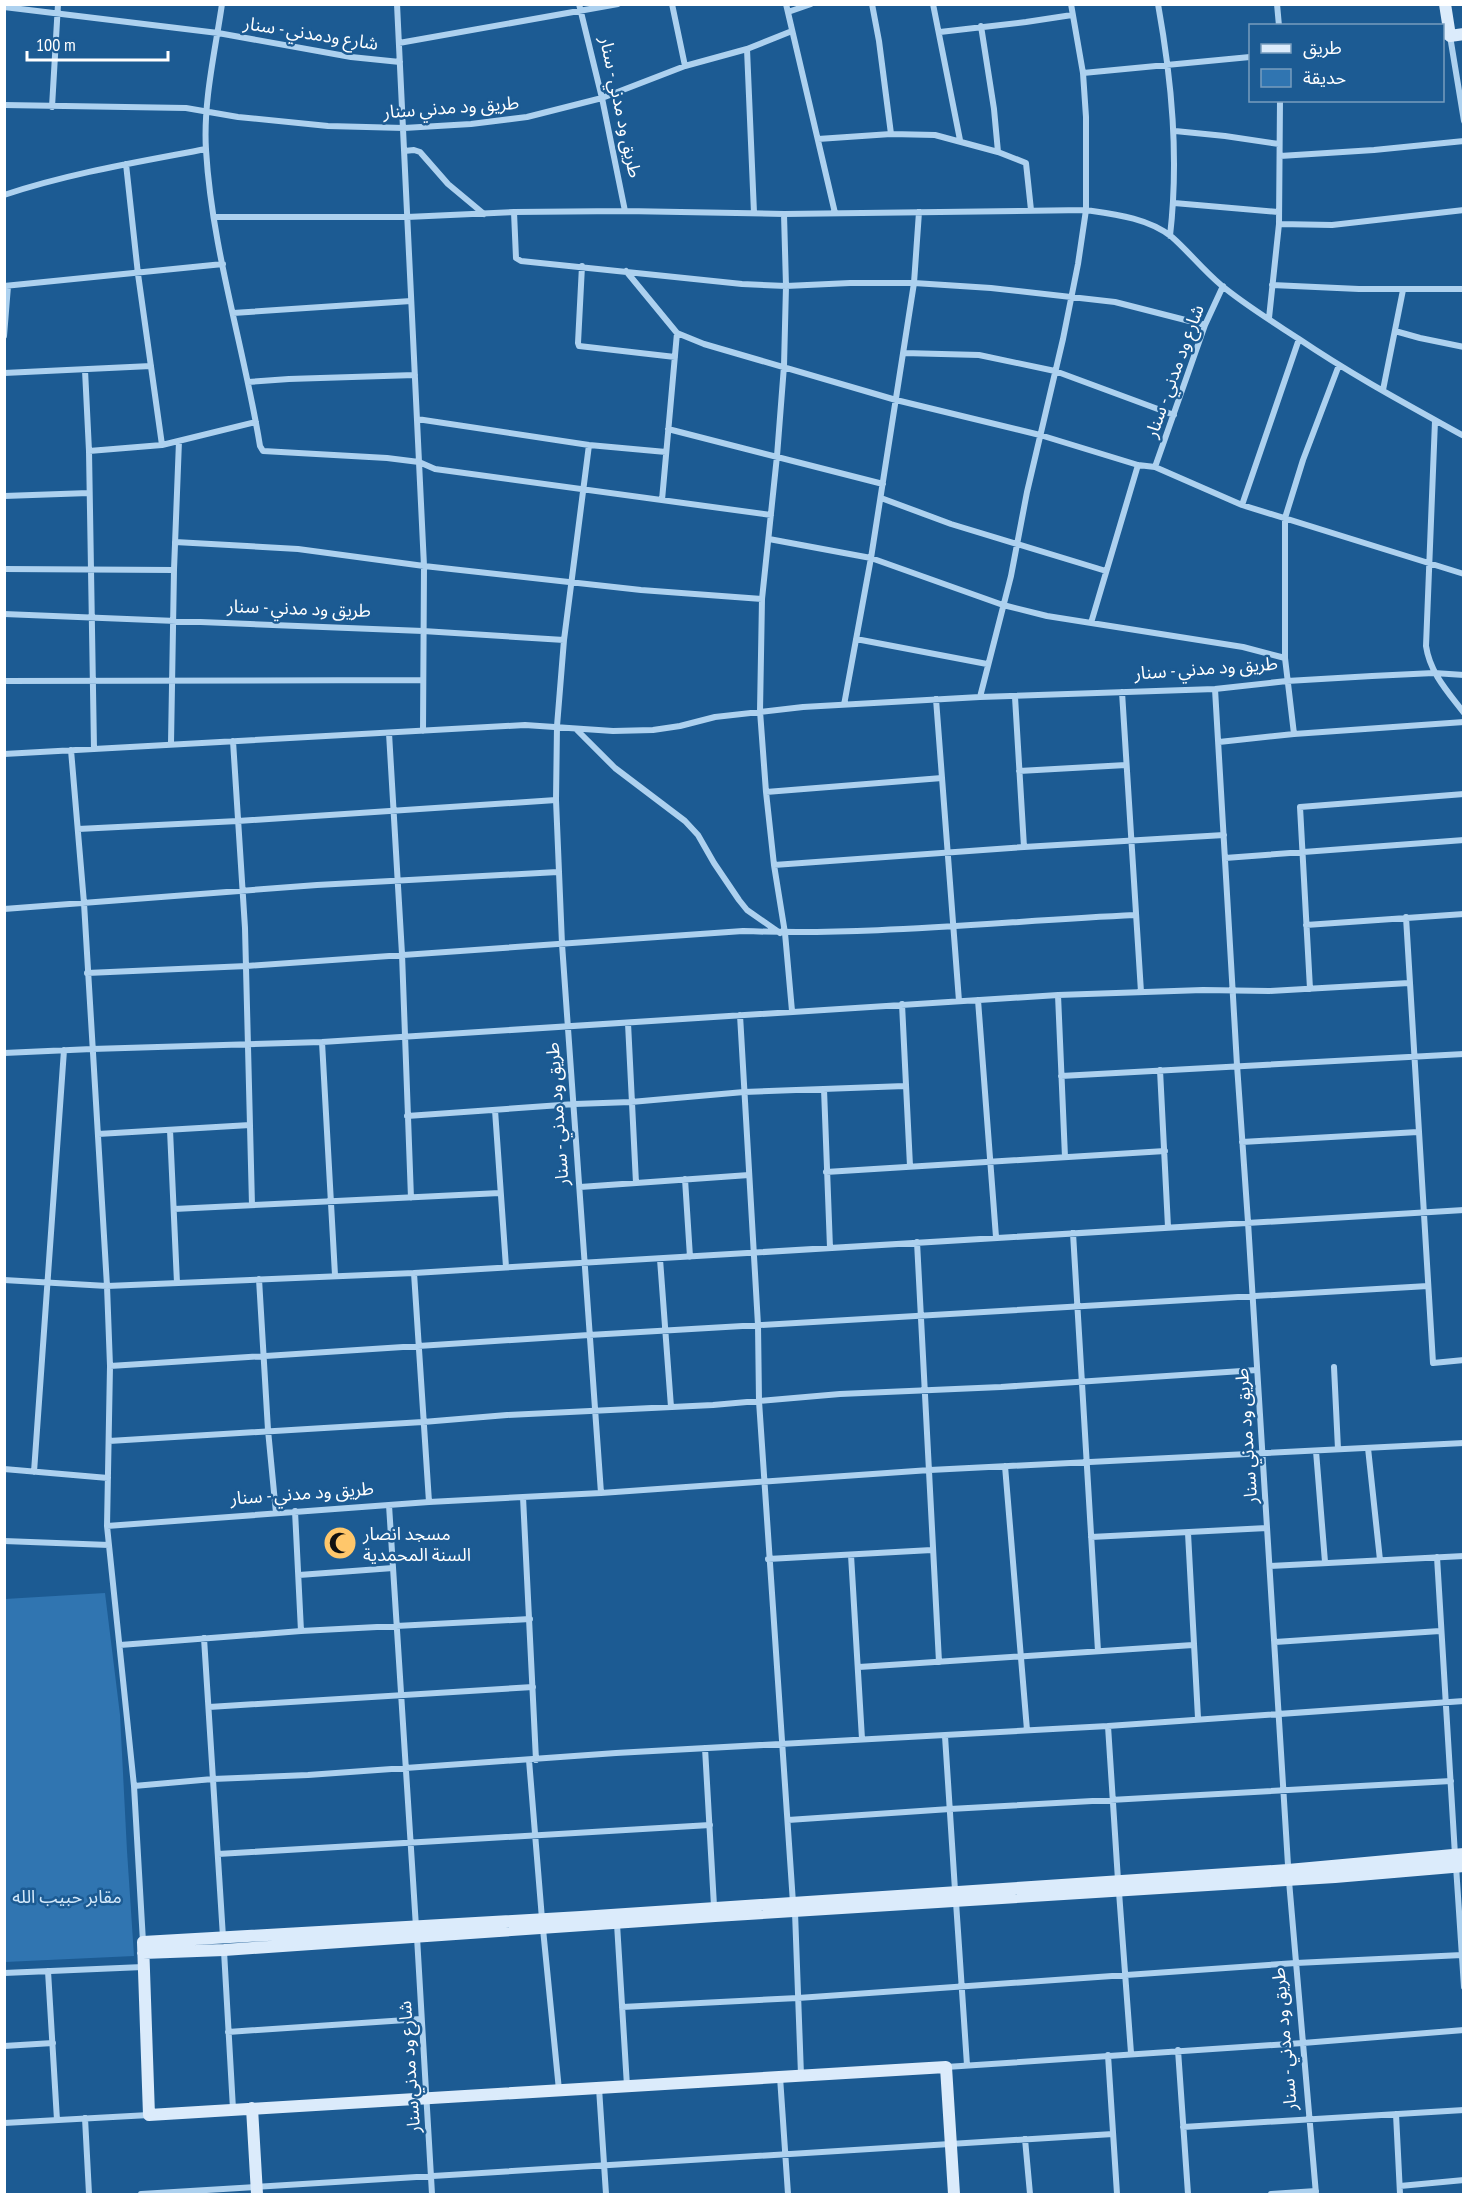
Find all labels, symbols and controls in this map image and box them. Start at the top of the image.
street label: شارع ودمدني - سنار [240,11,380,58]
scale bar [27,24,168,62]
legend [1249,24,1444,102]
text: 100 m [36,33,76,56]
street label: طريق ود مدني - سنار [592,33,647,180]
text: طريق [1303,36,1342,59]
text: حديقة [1303,66,1346,89]
street label: طريق ود مدني سنار [381,91,520,125]
street label: شارع ود مدني - سنار [1139,301,1212,443]
street label: طريق ود مدني - سنار [226,594,371,624]
street label: طريق ود مدني - سنار [1133,652,1279,687]
street label: طريق ود مدني - سنار [541,1041,576,1187]
street label: طريق ود مدني سنار [1230,1367,1264,1506]
street label: طريق ود مدني - سنار [229,1477,375,1512]
place label: مسجد انصار السنة المحمدية [362,1522,471,1566]
mosque icon: مسجد انصار السنة المحمدية [322,1525,358,1561]
park label: مقابر حبيب الله [12,1885,122,1908]
street label: طريق ود مدني - سنار [1266,1966,1304,2113]
street label: شارع ود مدني سنار [393,2000,428,2135]

